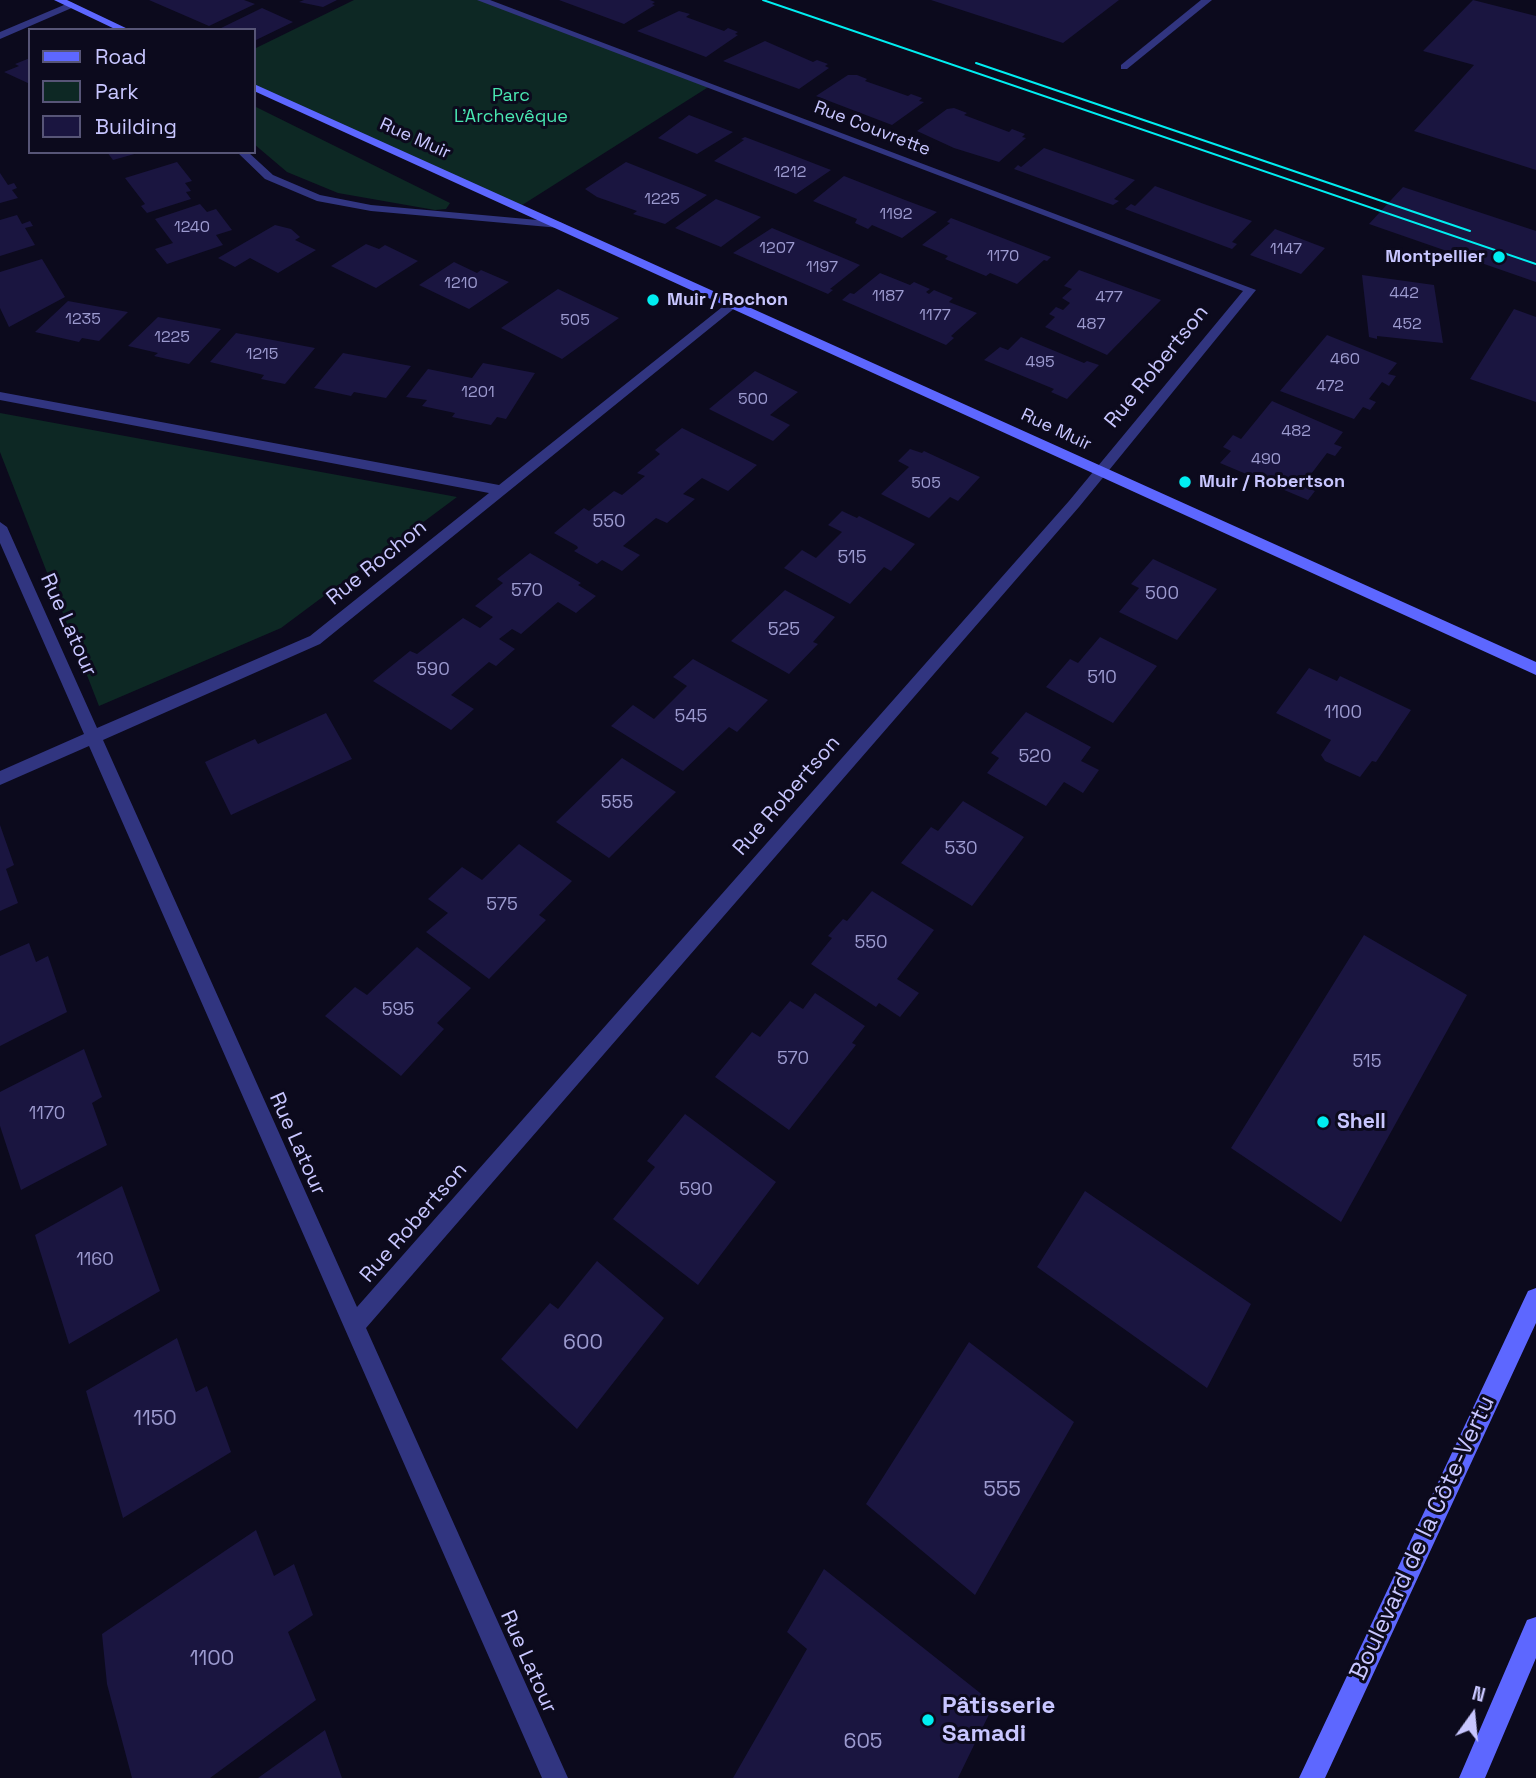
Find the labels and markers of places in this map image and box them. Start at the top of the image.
place label: Montpellier [1385,246,1485,268]
marker: Montpellier [1491,249,1507,265]
place label: Muir / Rochon [667,289,788,311]
marker: Muir / Rochon [645,292,661,308]
place label: Muir / Robertson [1199,471,1345,493]
marker: Muir / Robertson [1177,474,1193,490]
place label: Shell [1337,1109,1386,1135]
marker: Shell [1315,1114,1331,1130]
place label: Pâtisserie Samadi [942,1692,1055,1748]
marker: Pâtisserie Samadi [920,1712,936,1728]

